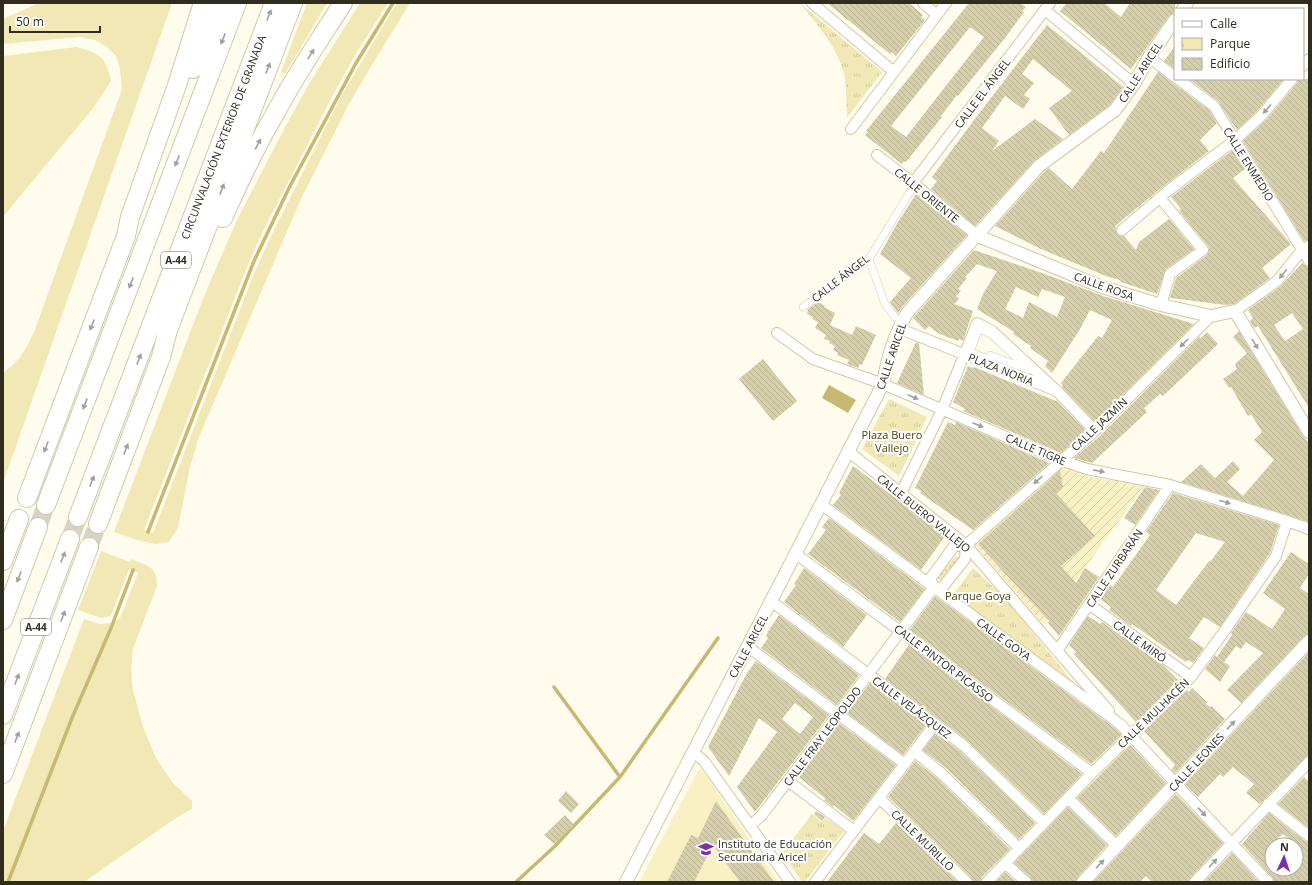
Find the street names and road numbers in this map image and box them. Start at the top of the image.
street label: CIRCUNVALACIÓN EXTERIOR DE GRANADA [177,33,269,241]
street label: CALLE ARICEL [1115,38,1165,105]
street label: CALLE EL ÁNGEL [951,55,1013,131]
street label: CALLE ENMEDIO [1220,124,1278,204]
street label: CALLE ORIENTE [891,164,963,226]
street label: CALLE ÁNGEL [808,251,872,305]
road number: A-44 [161,252,191,268]
street label: CALLE ROSA [1072,268,1136,304]
street label: CALLE ARICEL [873,320,910,392]
street label: PLAZA NORIA [966,349,1036,389]
street label: CALLE JAZMÍN [1068,394,1130,454]
street label: CALLE TIGRE [1003,430,1069,468]
street label: CALLE BUERO VALLEJO [874,471,974,555]
street label: CALLE ZURBARÁN [1082,526,1146,610]
street label: CALLE ARICEL [725,611,771,680]
street label: CALLE GOYA [974,614,1034,664]
street label: CALLE MIRÓ [1110,617,1170,665]
road number: A-44 [21,619,51,635]
street label: CALLE PINTOR PICASSO [891,621,997,705]
street label: CALLE VELÁZQUEZ [870,672,954,742]
street label: CALLE MULHACÉN [1114,675,1192,751]
street label: CALLE FRAY LEOPOLDO [780,683,864,789]
street label: CALLE LEONES [1165,729,1227,795]
street label: CALLE MURILLO [888,806,958,874]

